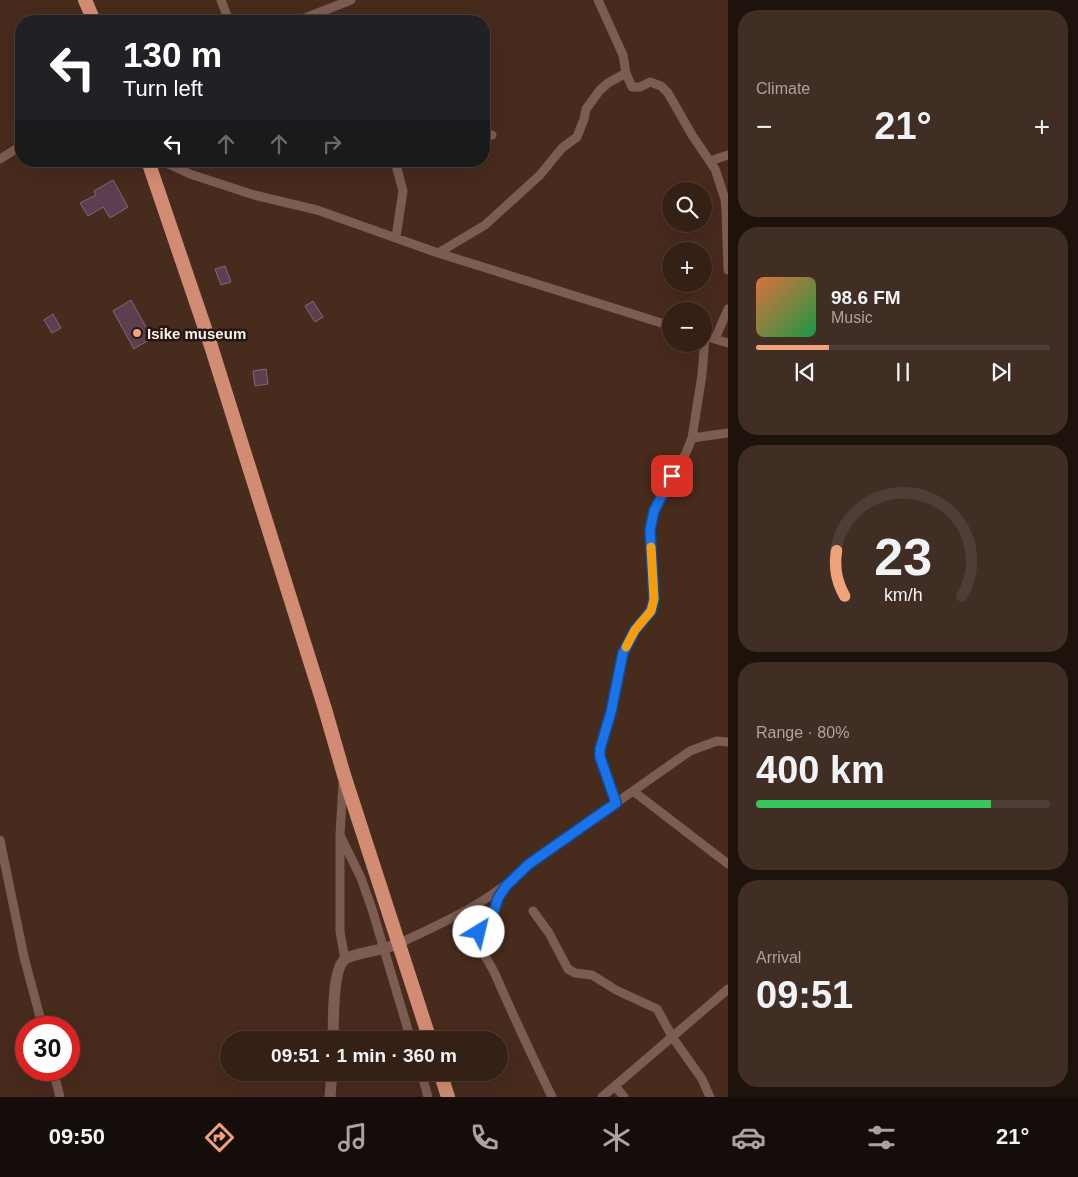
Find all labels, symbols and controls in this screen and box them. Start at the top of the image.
icon: left [40,35,105,100]
text: 130 m [123,35,222,74]
text: Turn left [123,76,203,101]
text: Climate [756,80,810,97]
text: 21° [874,105,932,147]
text: − [756,111,772,142]
text: + [1034,111,1050,142]
icon: left [159,130,187,158]
icon: ahead [212,130,240,158]
icon: ahead [265,130,293,158]
icon: right [318,130,346,158]
map controls [662,182,712,352]
button: search [662,182,712,232]
button: + [662,242,712,292]
text: 98.6 FM [831,287,901,308]
button: − [662,302,712,352]
text: Music [831,309,873,326]
place label: Isike museum [147,325,246,342]
marker: Isike museum [131,327,143,339]
icon: previous [791,358,819,386]
icon: pause [889,358,917,386]
icon: next [987,358,1015,386]
pin [651,455,693,497]
icon: arrive [658,462,686,490]
text: 23 [874,528,932,586]
text: km/h [884,585,922,605]
text: Range · 80% [756,724,849,741]
text: 400 km [756,749,885,791]
position arrow [452,905,504,957]
text: Arrival [756,949,801,966]
text: 09:51 [756,974,853,1016]
speed limit sign: 30 [15,1016,80,1081]
text: 09:51 · 1 min · 360 m [271,1045,457,1066]
icon: directions [202,1120,237,1155]
icon: music [335,1120,370,1155]
icon: phone [467,1120,502,1155]
icon: climate [599,1120,634,1155]
icon: car [731,1120,766,1155]
icon: filters [864,1120,899,1155]
text: 09:50 [49,1124,105,1149]
text: 21° [996,1124,1029,1149]

